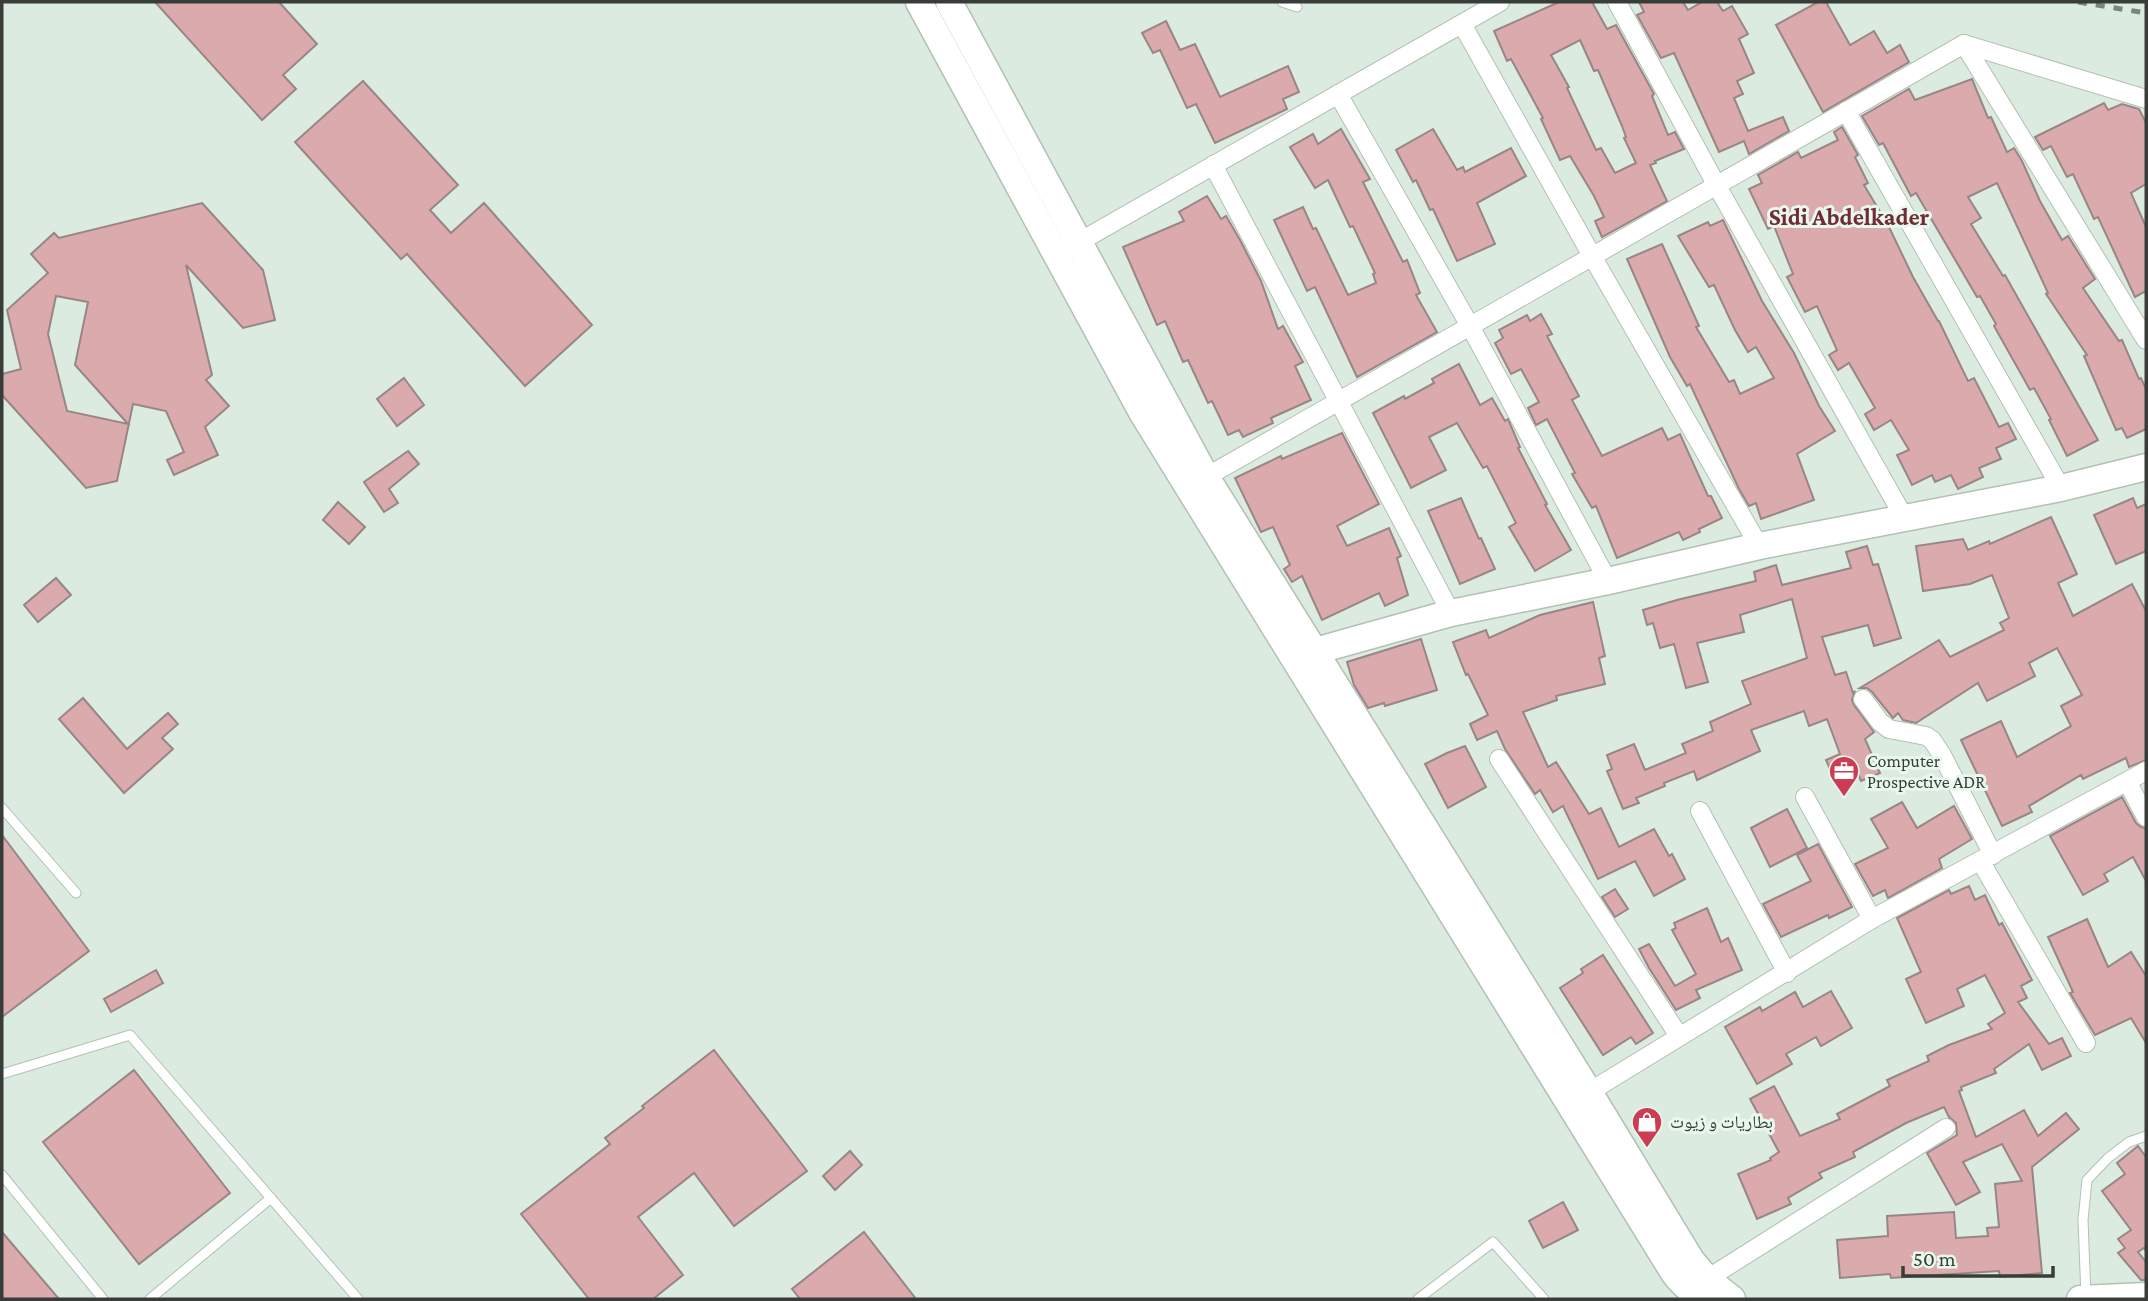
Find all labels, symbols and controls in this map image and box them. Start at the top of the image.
district label: Sidi Abdelkader [1769,203,1930,230]
place label: Computer Prospective ADR [1867,751,1986,792]
office icon: Computer Prospective ADR [1827,754,1861,798]
shop icon: بطاريات و زيوت [1630,1105,1664,1149]
place label: بطاريات و زيوت [1670,1112,1773,1133]
scale bar [1903,1234,2054,1278]
text: 50 m [1913,1247,1956,1271]

